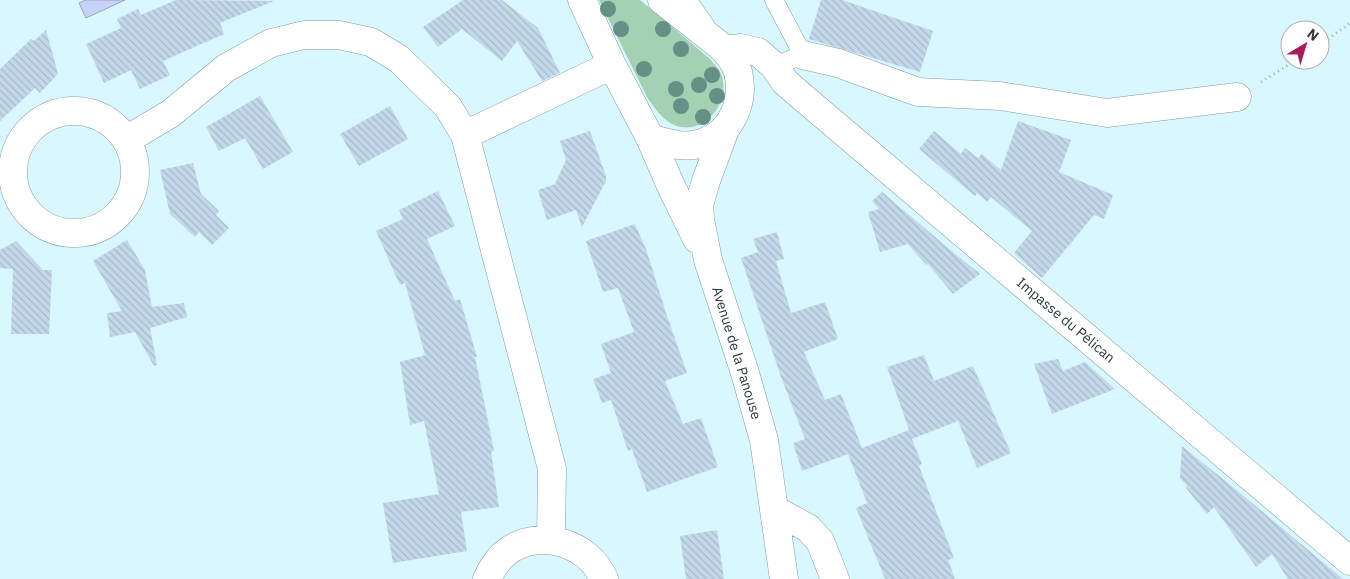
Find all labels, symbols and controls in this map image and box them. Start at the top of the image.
north arrow [1280,20,1330,70]
text: N [1303,25,1323,45]
street label: Impasse du Pélican [1013,274,1119,366]
street label: Avenue de la Panouse [708,284,766,422]

